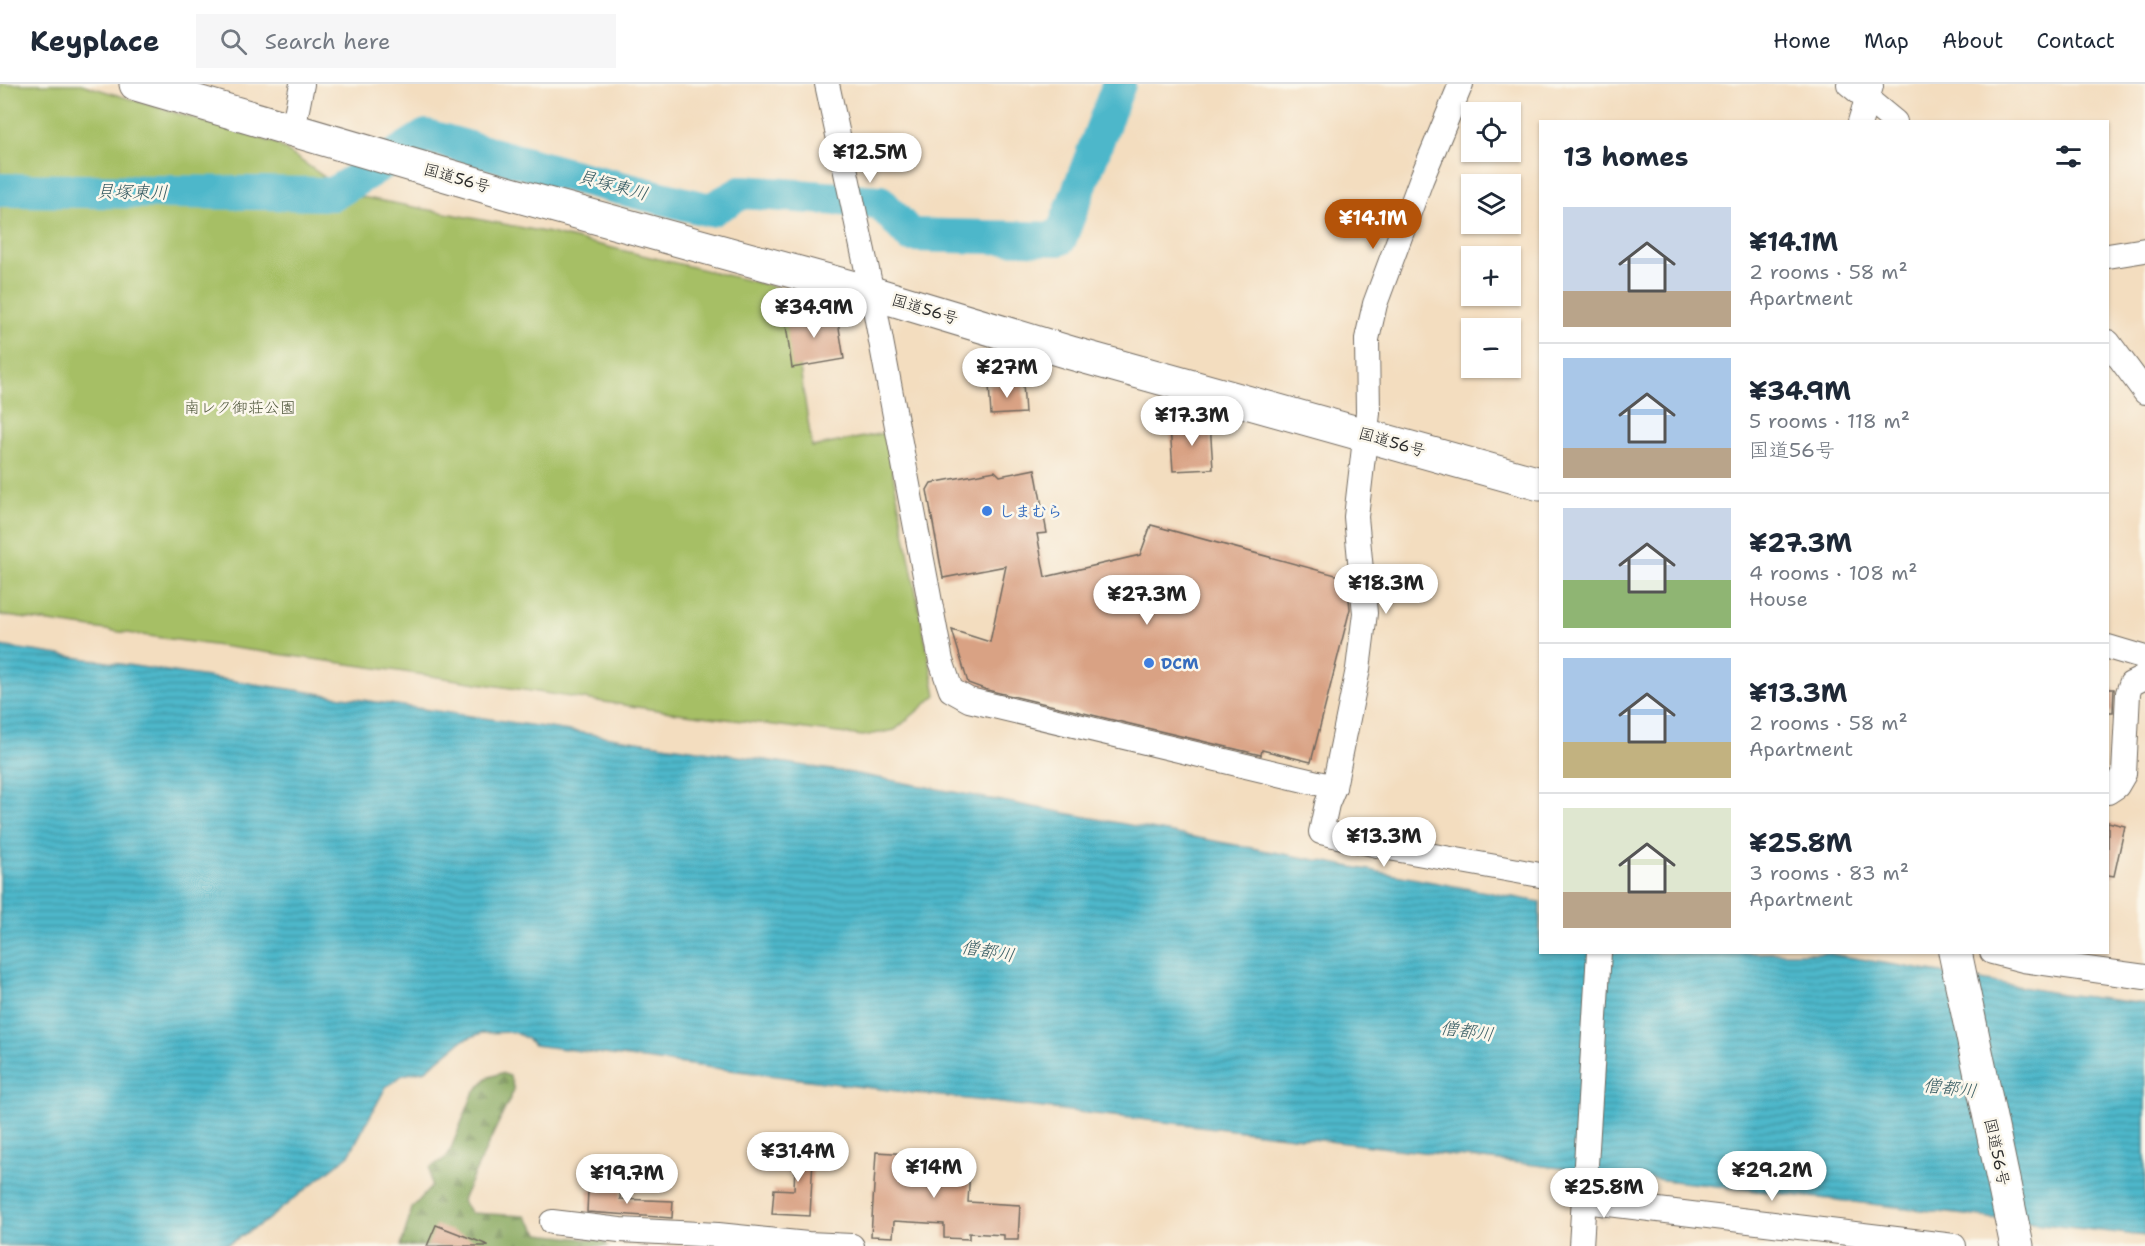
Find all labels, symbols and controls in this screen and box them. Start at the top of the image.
search box [196,14,616,68]
text: Keyplace [30,22,160,60]
icon: search [217,25,250,58]
text: Search here [265,27,390,56]
text: Home [1773,27,1831,55]
text: Map [1864,27,1909,55]
text: About [1942,27,2003,55]
text: Contact [2036,27,2115,55]
map controls [1461,102,1521,378]
button: locate [1461,102,1521,162]
pin: ¥12.5M [821,133,919,184]
text: ¥12.5M [833,139,907,165]
text: 13 homes [1563,139,1689,174]
icon: filters [2052,140,2085,173]
street label: 国道56号 [421,158,493,198]
water label: 貝塚東川 [575,164,651,206]
button: layers [1461,174,1521,234]
water label: 貝塚東川 [96,179,168,205]
pin: ¥14.1M [1324,199,1422,250]
text: ¥14.1M [1339,205,1407,231]
text: ¥14.1M [1749,224,1838,259]
icon: home [1611,231,1683,303]
button: + [1461,246,1521,306]
text: 2 rooms · 58 m² [1749,259,1908,285]
text: Apartment [1749,285,1853,311]
pin: ¥34.9M [765,288,863,339]
street label: 国道56号 [889,289,961,329]
text: ¥34.9M [775,294,853,320]
button: − [1461,318,1521,378]
pin: ¥27M [971,348,1043,399]
text: ¥27M [976,354,1038,380]
text: ¥34.9M [1749,373,1851,408]
icon: home [1611,382,1683,454]
pin: ¥17.3M [1143,396,1241,447]
park label: 南レク御荘公園 [184,397,296,418]
text: ¥17.3M [1155,402,1229,428]
text: 5 rooms · 118 m² [1749,408,1910,434]
street label: 国道56号 [1356,422,1428,462]
text: 国道56号 [1749,437,1835,463]
place label: しまむら [999,501,1063,522]
marker: しまむら [980,504,994,518]
text: ¥27.3M [1749,525,1852,560]
icon: home [1611,532,1683,604]
text: 4 rooms · 108 m² [1749,560,1918,586]
pin: ¥18.3M [1337,564,1435,615]
text: ¥18.3M [1348,570,1424,596]
pin: ¥27.3M [1098,575,1196,626]
text: ¥27.3M [1107,581,1187,607]
text: House [1749,586,1808,612]
place label: DCM [1161,653,1199,674]
marker: DCM [1142,656,1156,670]
text: ¥13.3M [1749,675,1847,710]
icon: home [1611,682,1683,754]
text: 2 rooms · 58 m² [1749,710,1908,736]
text: Apartment [1749,736,1853,762]
pin: ¥13.3M [1335,817,1433,868]
text: ¥13.3M [1346,823,1422,849]
text: ¥25.8M [1749,825,1852,860]
icon: home [1611,832,1683,904]
text: 3 rooms · 83 m² [1749,860,1909,886]
text: Apartment [1749,886,1853,912]
water label: 僧都川 [959,934,1017,968]
water label: 僧都川 [1439,1015,1495,1047]
water label: 僧都川 [1922,1073,1978,1103]
street label: 国道56号 [1980,1116,2014,1188]
pin: ¥31.4M [749,1132,847,1183]
text: ¥31.4M [761,1138,835,1164]
pin: ¥14M [898,1148,970,1199]
pin: ¥29.2M [1723,1151,1821,1202]
pin: ¥19.7M [578,1154,676,1205]
text: ¥14M [906,1154,962,1180]
text: ¥29.2M [1732,1157,1812,1183]
text: ¥19.7M [590,1160,664,1186]
pin: ¥25.8M [1555,1168,1653,1219]
text: ¥25.8M [1564,1174,1644,1200]

